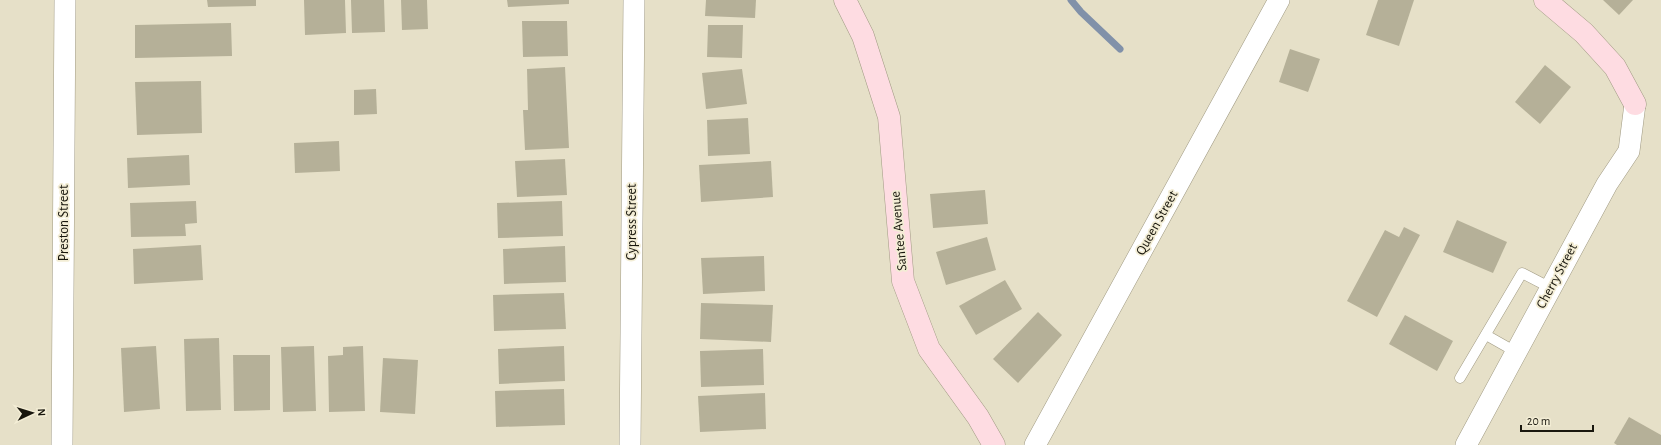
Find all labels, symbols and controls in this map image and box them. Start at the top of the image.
street label: Cypress Street [625,183,639,260]
street label: Preston Street [57,184,71,261]
street label: Queen Street [1134,188,1181,258]
street label: Santee Avenue [889,190,909,272]
street label: Cherry Street [1534,241,1580,311]
north arrow [12,393,52,433]
scale bar [1521,407,1593,433]
text: N [36,408,47,417]
text: 20 m [1527,415,1550,427]

